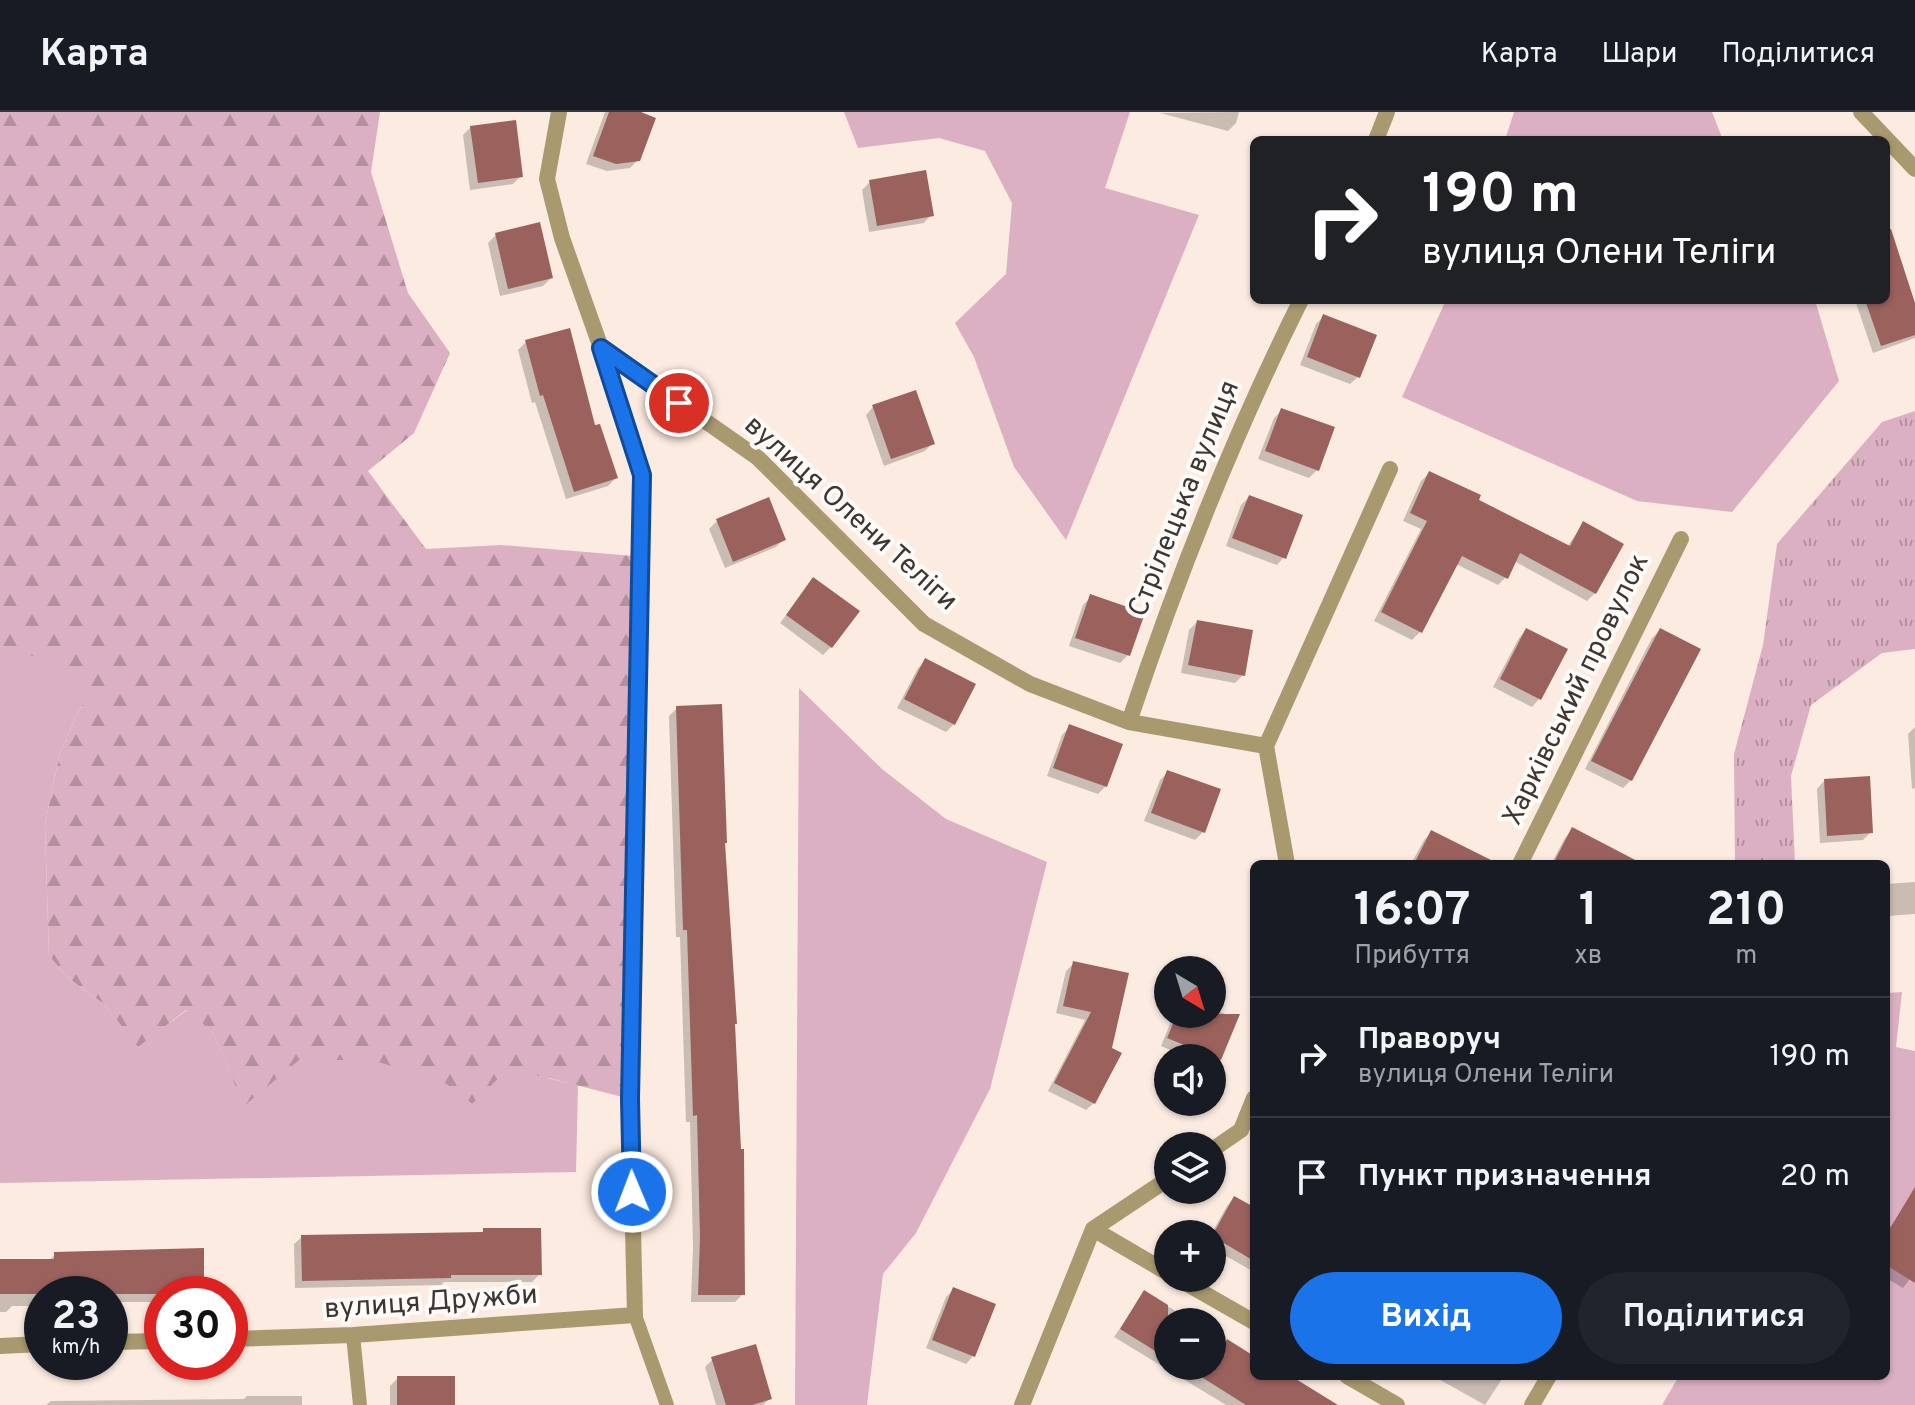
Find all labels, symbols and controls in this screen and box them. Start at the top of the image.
text: Карта [40,31,149,80]
text: Карта [1481,37,1557,73]
text: Шари [1601,37,1677,73]
text: Поділитися [1721,37,1875,73]
text: 190 m [1422,162,1579,232]
icon: right [1290,168,1394,272]
text: вулиця Олени Теліги [1422,231,1776,277]
pin [645,369,713,437]
street label: Стрілецька вулиця [1121,375,1249,623]
icon: arrive [657,381,701,425]
street label: вулиця Олени Теліги [736,408,964,620]
street label: Харківський провулок [1496,548,1658,832]
text: 16:07 [1354,882,1471,942]
text: 1 [1579,882,1598,942]
text: 210 [1706,882,1786,942]
text: Прибуття [1354,940,1470,973]
text: хв [1574,940,1602,973]
text: m [1735,940,1757,973]
north arrow [1154,956,1226,1028]
map controls [1154,956,1226,1380]
text: Праворуч [1358,1022,1501,1059]
icon: right [1290,1035,1334,1079]
text: 190 m [1769,1039,1850,1076]
button: sound [1154,1044,1226,1116]
text: вулиця Олени Теліги [1358,1059,1614,1092]
button: layers [1154,1132,1226,1204]
position arrow [590,1150,674,1234]
icon: arrive [1290,1155,1334,1199]
text: Пункт призначення [1358,1159,1651,1196]
text: 20 m [1780,1159,1850,1196]
button: + [1154,1220,1226,1292]
button: Вихід [1290,1272,1562,1364]
button: Поділитися [1578,1272,1850,1364]
speed limit sign: 30 [144,1276,248,1380]
street label: вулиця Дружби [323,1278,539,1328]
text: 23 [52,1293,100,1343]
button: − [1154,1308,1226,1380]
text: km/h [52,1335,100,1361]

